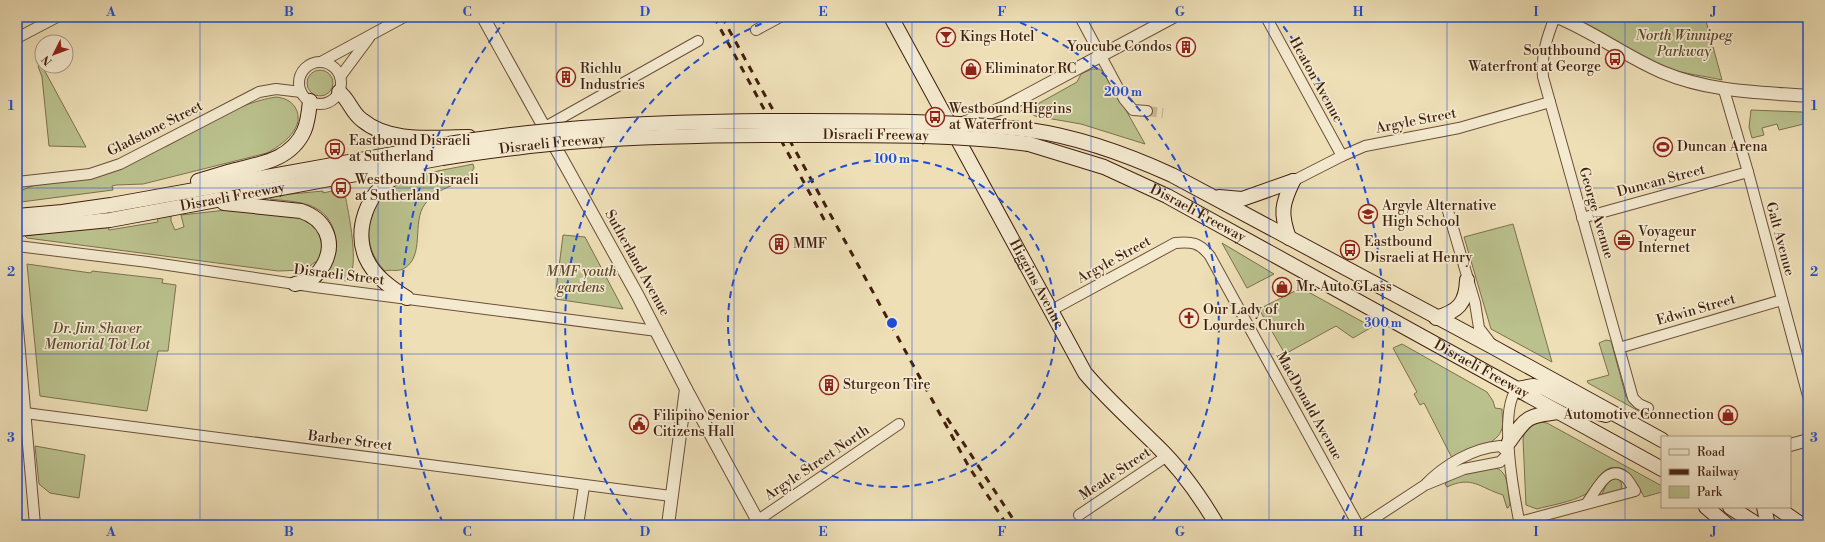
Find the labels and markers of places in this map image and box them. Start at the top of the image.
bar icon: Kings Hotel [935,26,957,48]
place label: Kings Hotel [960,28,1034,46]
building icon: Youcube Condos [1175,36,1197,58]
place label: Youcube Condos [1066,38,1172,56]
place label: Southbound Waterfront at George [1468,42,1601,76]
bus stop icon: Southbound Waterfront at George [1604,48,1626,70]
shop icon: Eliminator RC [960,58,982,80]
place label: Richlu Industries [580,60,645,94]
place label: Eliminator RC [985,60,1076,78]
building icon: Richlu Industries [555,66,577,88]
place label: Westbound Higgins at Waterfront [948,100,1072,134]
bus stop icon: Westbound Higgins at Waterfront [924,106,946,128]
place label: Eastbound Disraeli at Sutherland [349,132,471,166]
sports icon: Duncan Arena [1652,136,1674,158]
bus stop icon: Eastbound Disraeli at Sutherland [324,138,346,160]
place label: Duncan Arena [1677,138,1769,156]
place label: Westbound Disraeli at Sutherland [354,171,479,205]
bus stop icon: Westbound Disraeli at Sutherland [330,177,352,199]
place label: Argyle Alternative High School [1381,197,1496,231]
school or university icon: Argyle Alternative High School [1357,203,1379,225]
place label: Voyageur Internet [1637,223,1696,257]
office icon: Voyageur Internet [1613,229,1635,251]
building icon: MMF [768,233,790,255]
place label: Eastbound Disraeli at Henry [1364,233,1473,267]
place label: MMF [793,235,827,253]
bus stop icon: Eastbound Disraeli at Henry [1339,239,1361,261]
shop icon: Mr. Auto GLass [1271,276,1293,298]
place label: Mr. Auto GLass [1296,278,1392,296]
place label: Our Lady of Lourdes Church [1203,301,1306,335]
church icon: Our Lady of Lourdes Church [1178,307,1200,329]
centre of rings [885,316,899,330]
building icon: Sturgeon Tire [818,374,840,396]
place label: Sturgeon Tire [843,376,931,394]
shop icon: Automotive Connection [1717,404,1739,426]
place label: Automotive Connection [1562,406,1715,424]
place label: Filipino Senior Citizens Hall [653,407,749,441]
public building icon: Filipino Senior Citizens Hall [628,413,650,435]

